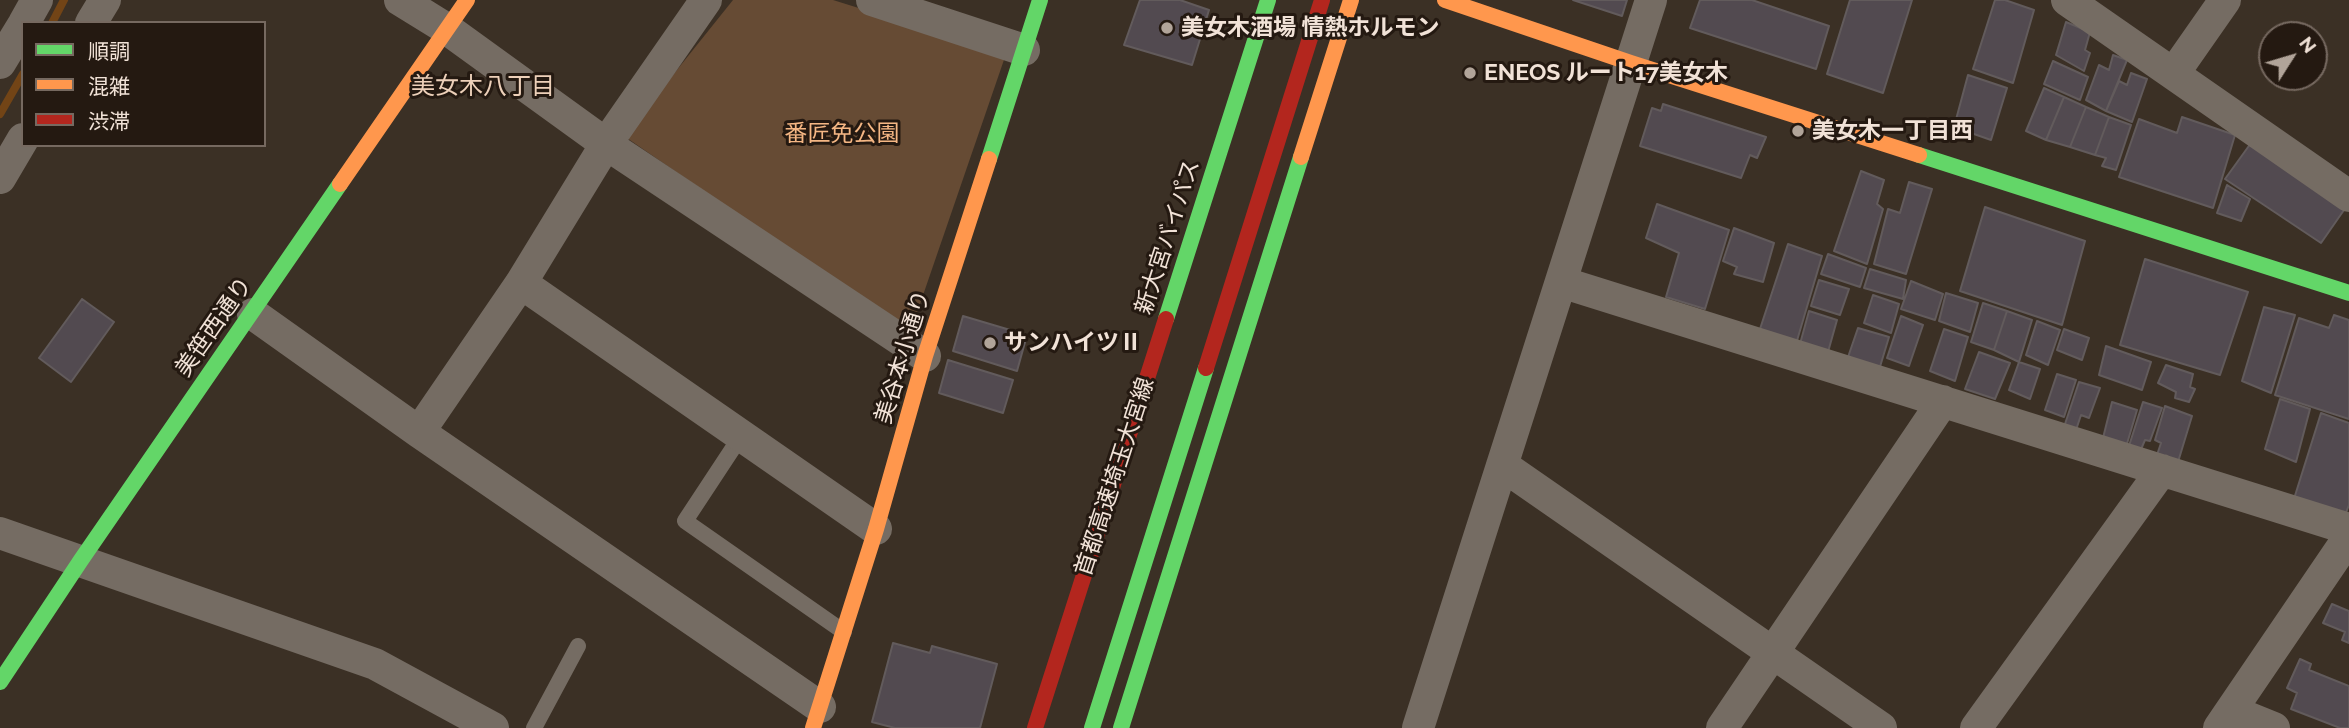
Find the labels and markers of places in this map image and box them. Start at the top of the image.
place label: 美女木酒場 情熱ホルモン [1181,14,1440,42]
marker: 美女木酒場 情熱ホルモン [1159,20,1175,36]
place label: ENEOS ルート17美女木 [1484,59,1728,87]
marker: ENEOS ルート17美女木 [1462,65,1478,81]
place label: 美女木一丁目西 [1812,117,1973,145]
marker: 美女木一丁目西 [1790,123,1806,139]
place label: サンハイツⅡ [1004,329,1142,357]
marker: サンハイツⅡ [982,335,998,351]

